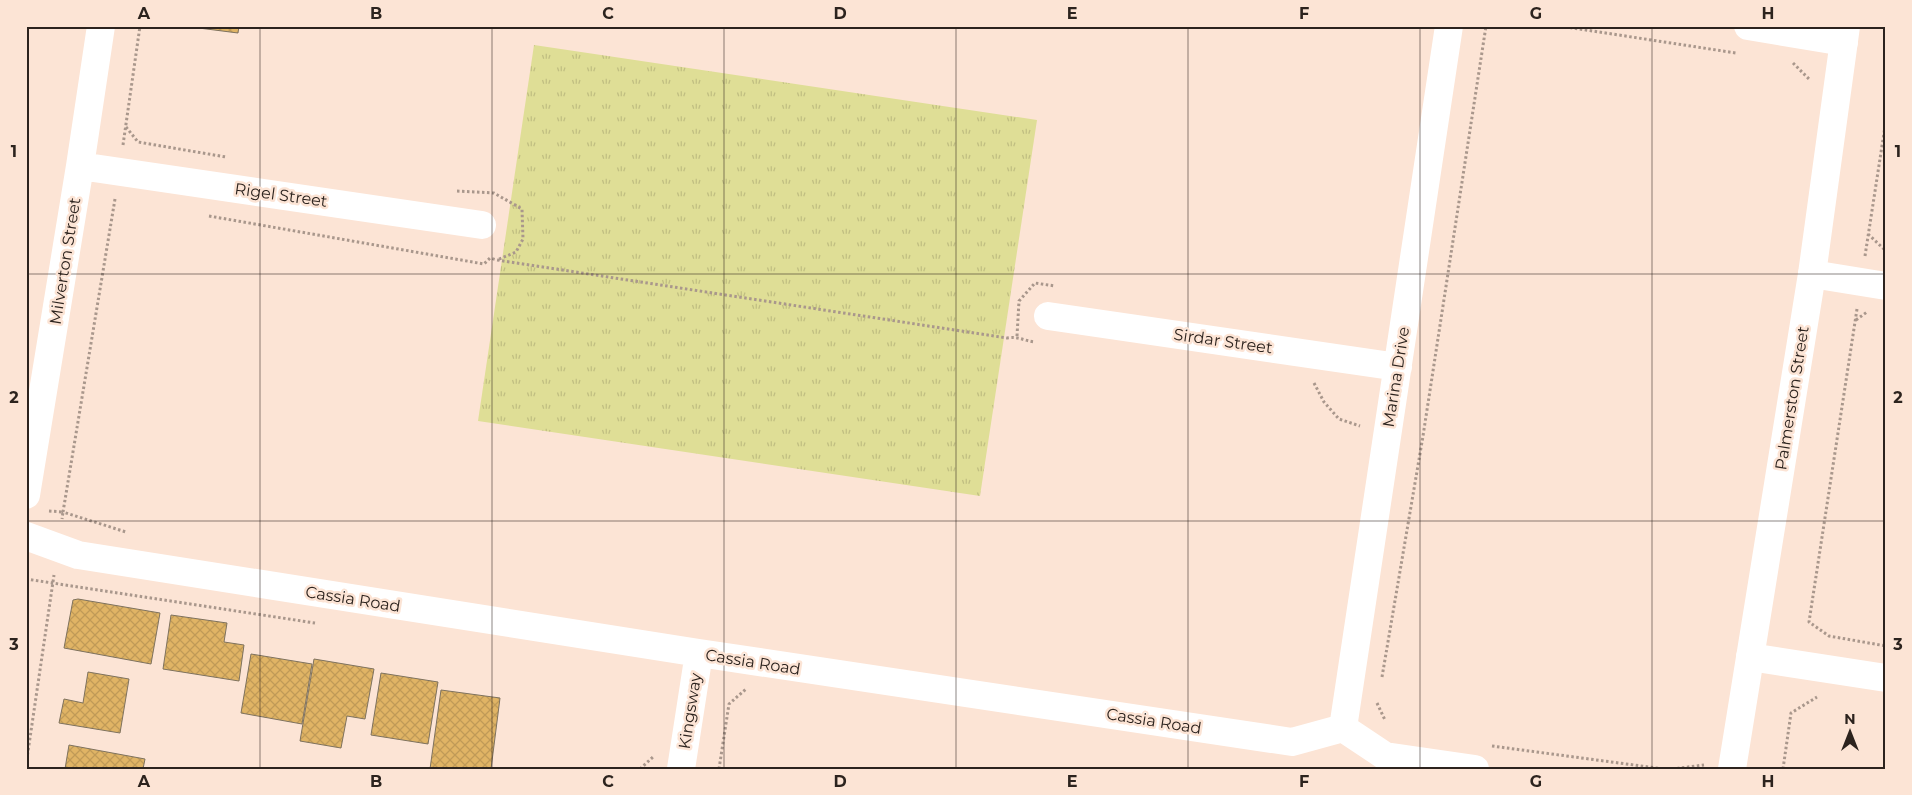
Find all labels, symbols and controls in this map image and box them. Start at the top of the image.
text: A [137,4,151,23]
text: B [370,4,382,23]
text: C [602,4,614,23]
text: D [833,4,847,23]
text: E [1067,4,1077,23]
text: F [1299,4,1309,23]
text: G [1530,4,1542,23]
text: H [1762,4,1774,23]
text: 1 [11,142,17,161]
text: 1 [1895,142,1901,161]
street label: Rigel Street [233,179,329,211]
street label: Milverton Street [46,196,84,326]
street label: Palmerston Street [1771,324,1813,471]
street label: Sirdar Street [1172,325,1274,357]
street label: Marina Drive [1379,325,1413,429]
text: 2 [9,388,19,407]
text: 2 [1893,388,1903,407]
street label: Cassia Road [304,582,402,616]
text: 3 [8,635,19,654]
text: 3 [1892,635,1903,654]
street label: Cassia Road [704,645,802,679]
street label: Kingsway [675,671,705,750]
street label: Cassia Road [1105,704,1203,738]
north arrow [1824,708,1874,758]
text: N [1844,710,1856,728]
text: A [137,772,151,791]
text: B [370,772,382,791]
text: C [602,772,614,791]
text: D [833,772,847,791]
text: E [1067,772,1077,791]
text: F [1299,772,1309,791]
text: G [1530,772,1542,791]
text: H [1762,772,1774,791]

